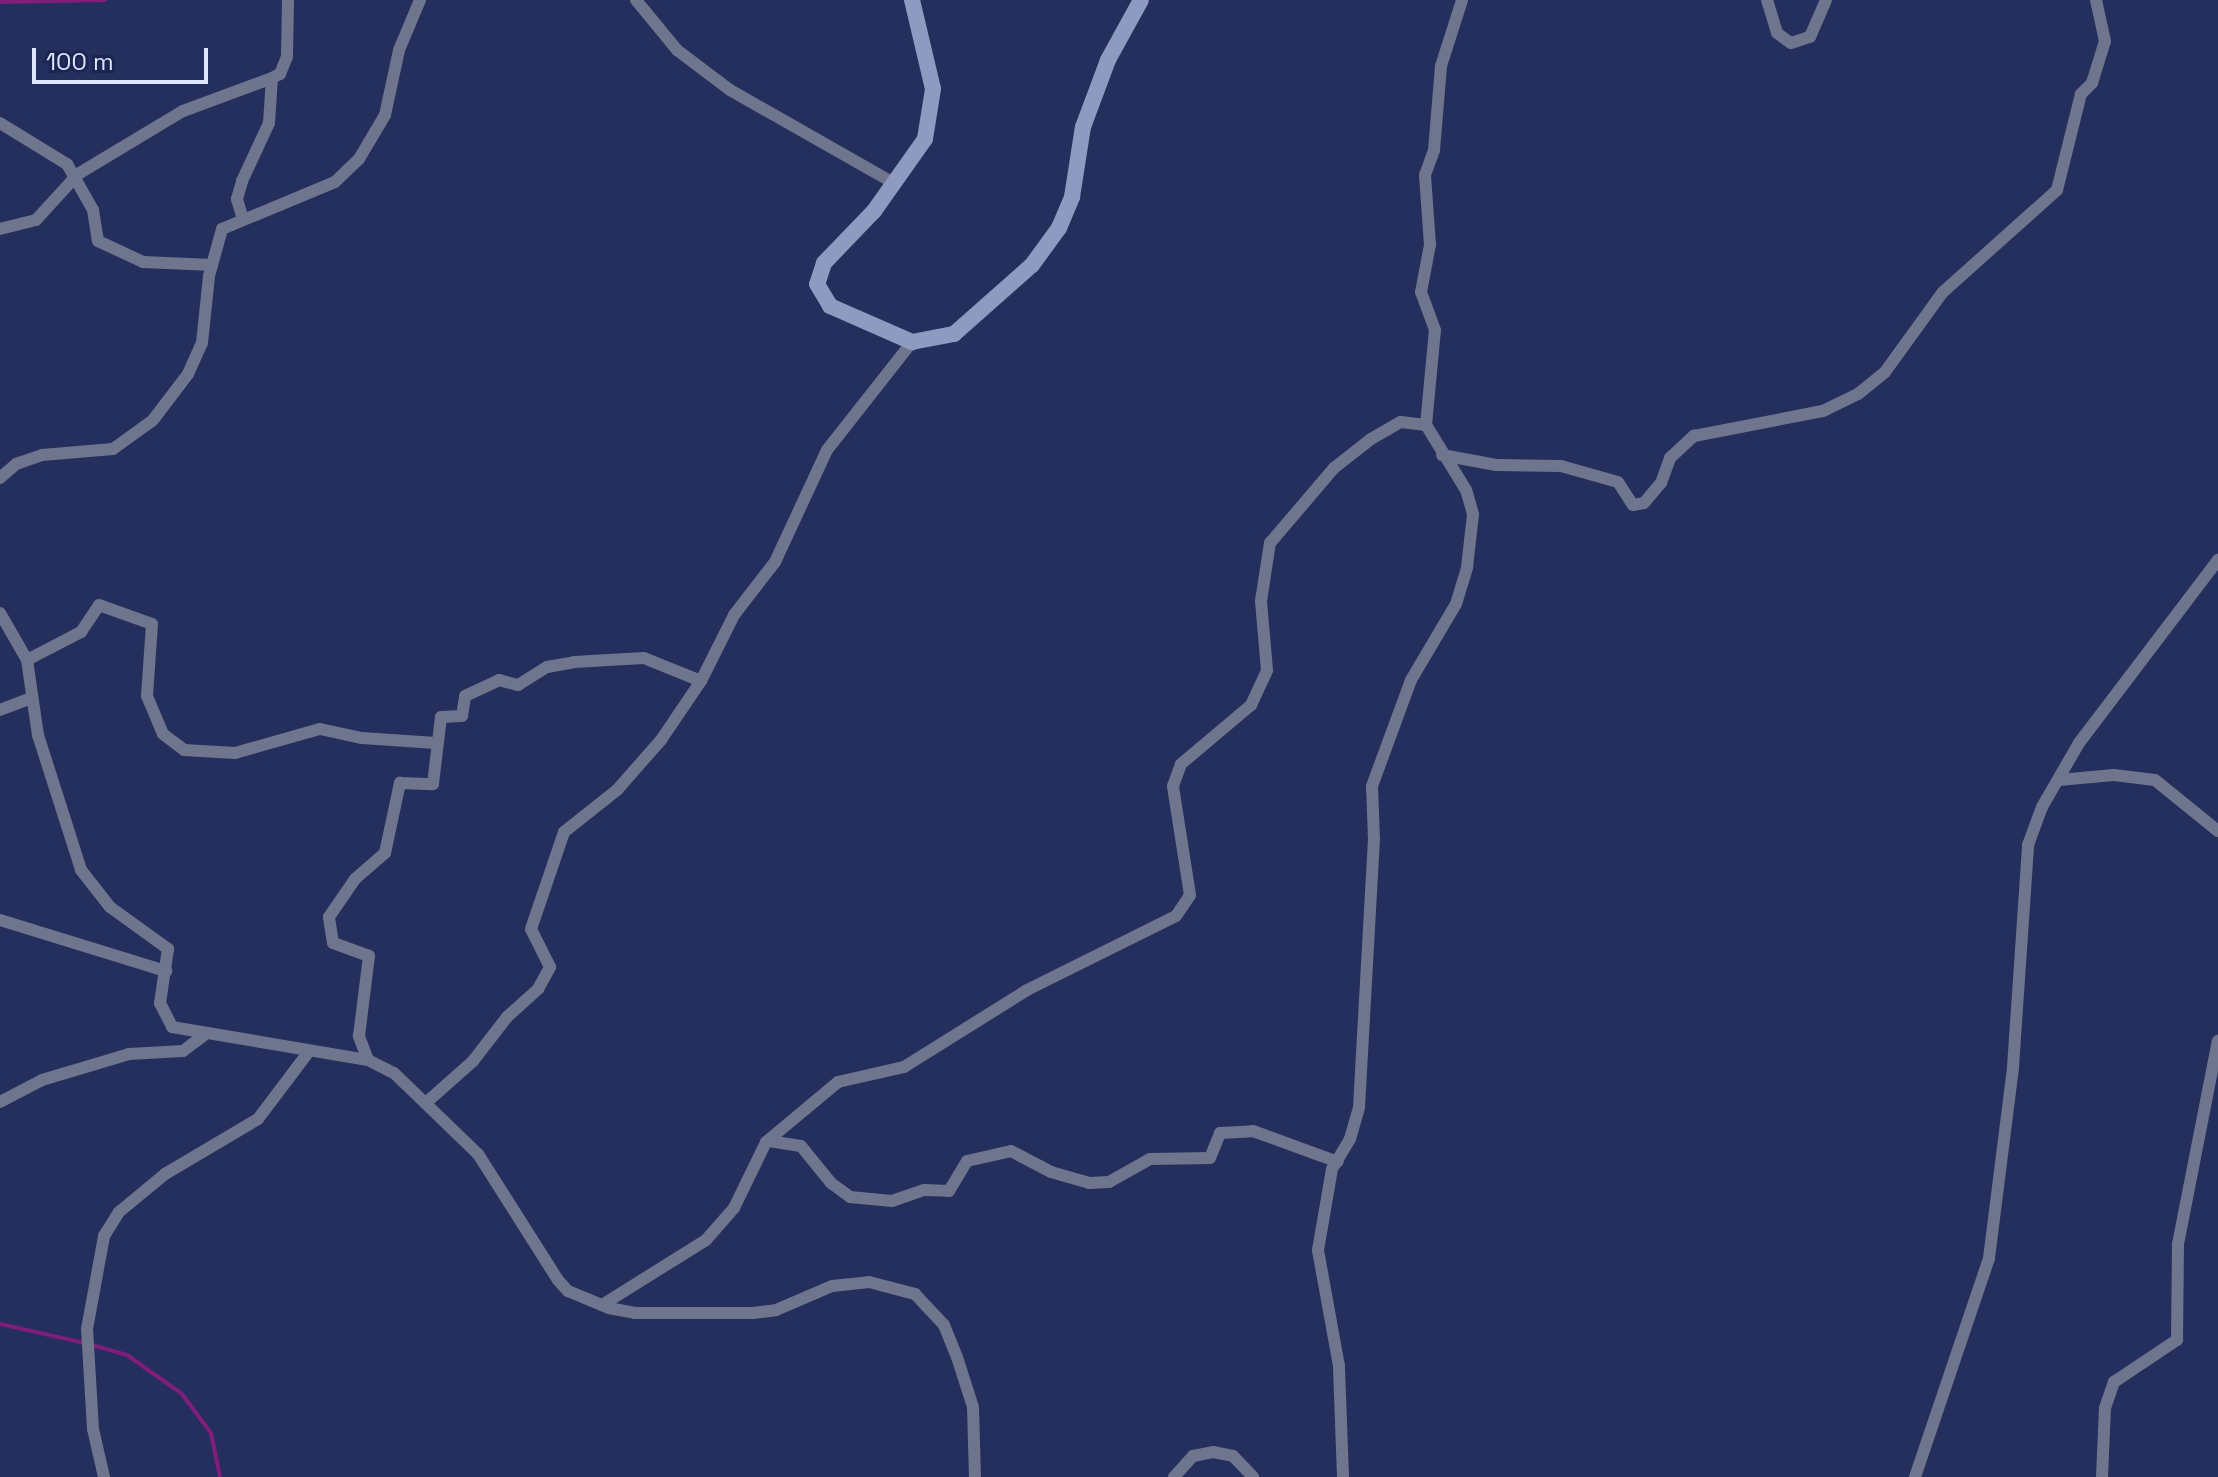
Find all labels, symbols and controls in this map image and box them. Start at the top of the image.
scale bar [36,32,212,82]
text: 100 m [46,46,114,77]

